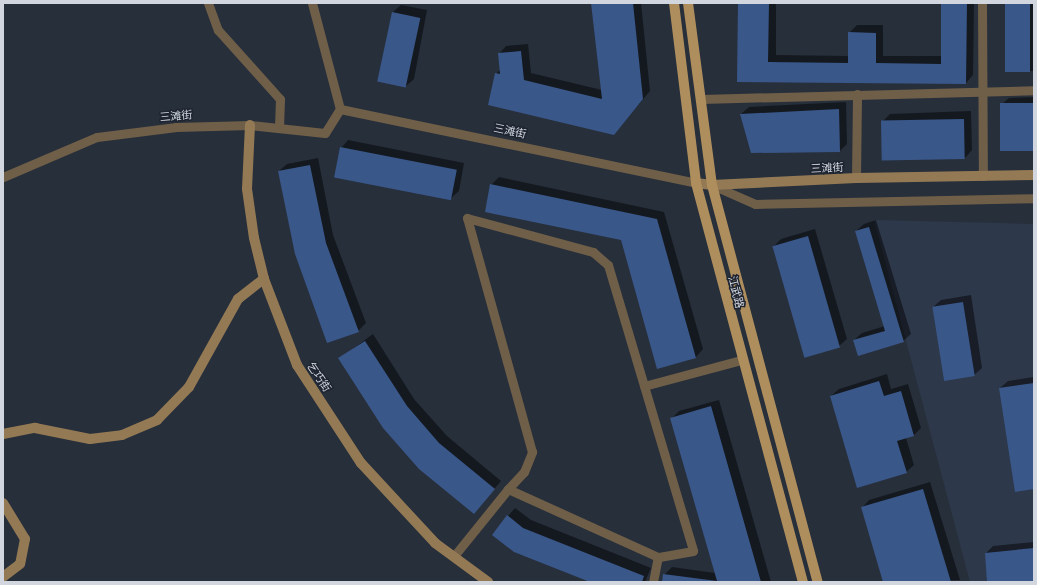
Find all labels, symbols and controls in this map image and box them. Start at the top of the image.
street label: 三滩街 [159,108,193,124]
street label: 三滩街 [492,121,528,141]
street label: 三滩街 [810,161,844,175]
street label: 江武路 [726,274,746,310]
street label: 乞巧街 [304,360,334,394]

